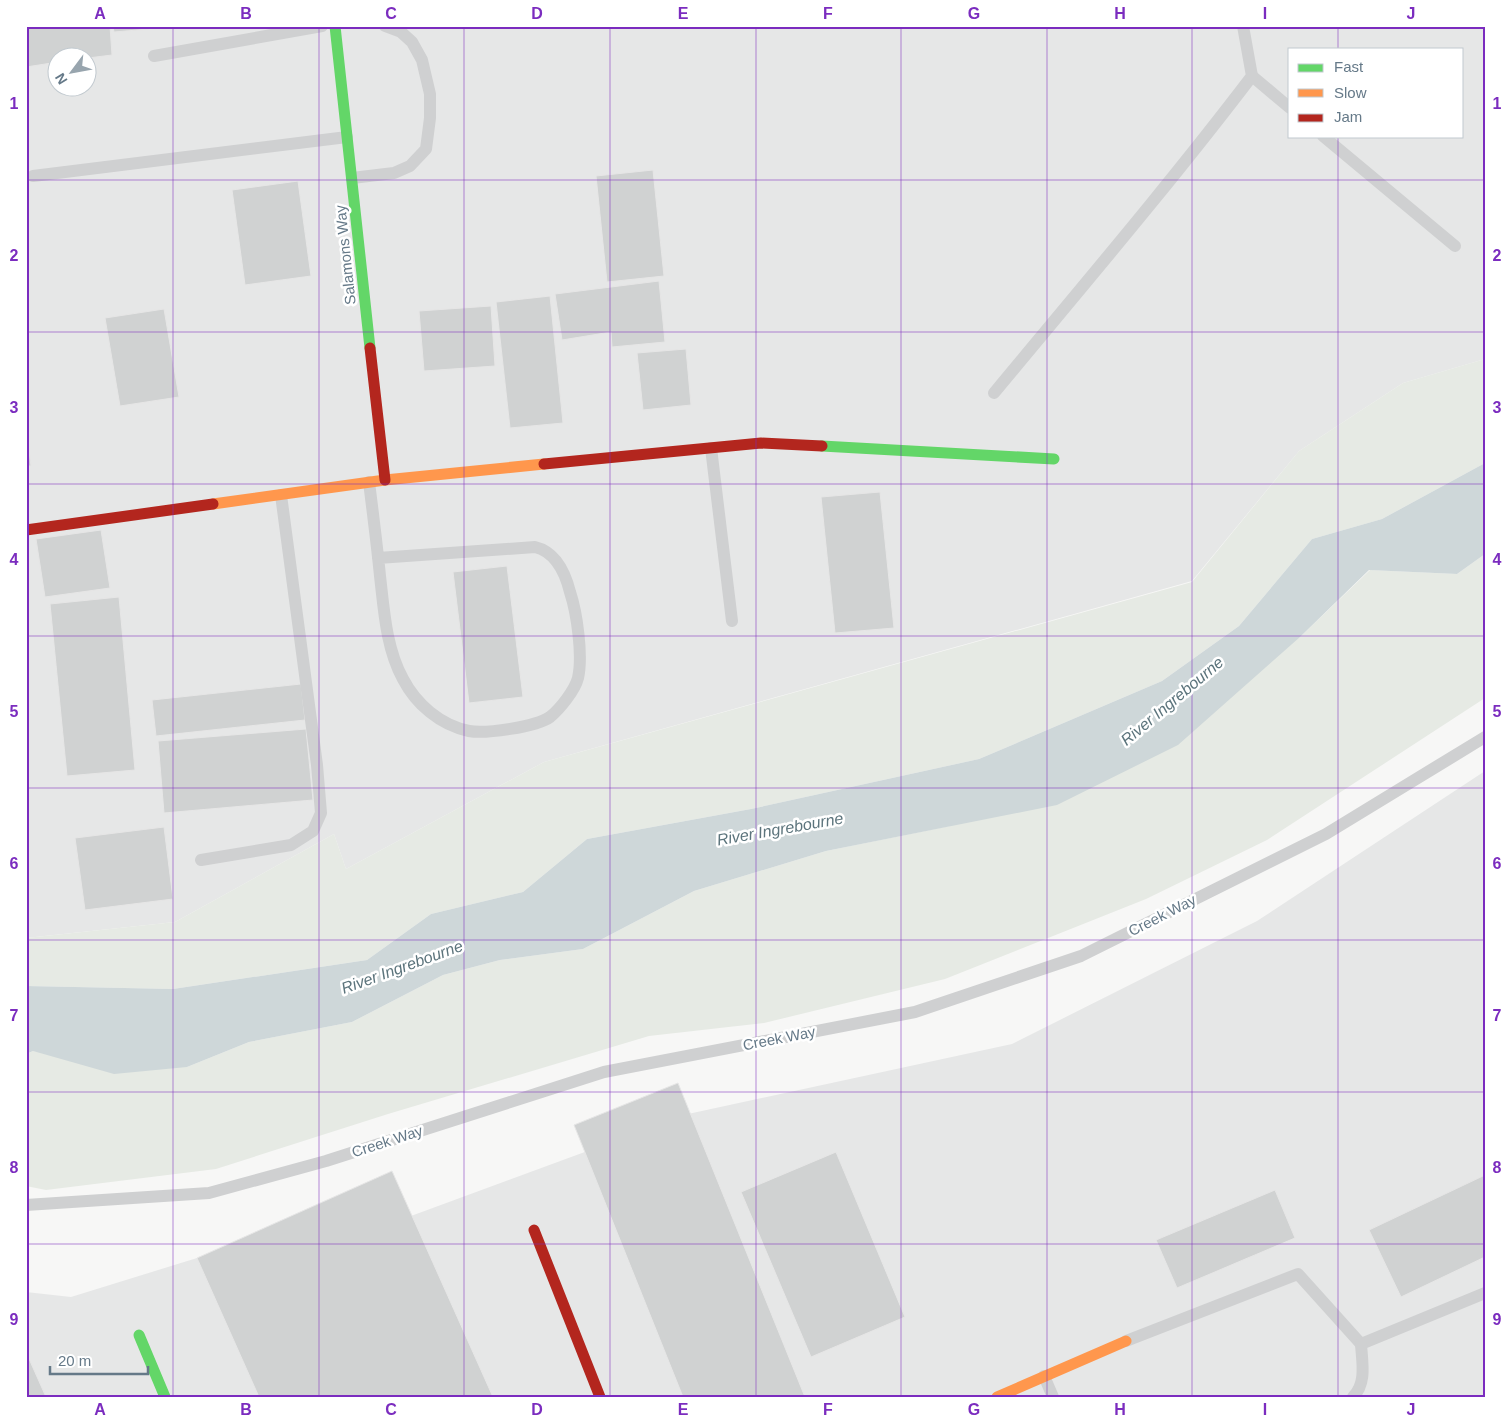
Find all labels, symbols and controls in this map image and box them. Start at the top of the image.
text: A [94,5,106,22]
text: B [240,5,252,22]
text: C [385,5,397,22]
text: D [531,5,543,22]
text: E [678,5,689,22]
text: F [823,5,833,22]
text: G [968,5,980,22]
text: H [1114,5,1126,22]
text: I [1263,5,1267,22]
text: J [1407,5,1415,22]
north arrow [48,48,98,98]
legend [1288,48,1464,138]
text: Fast [1334,58,1364,75]
text: N [52,70,70,87]
text: Slow [1334,84,1367,101]
text: 1 [10,95,19,112]
text: 1 [1493,95,1502,112]
text: Jam [1334,108,1362,125]
street label: Salamons Way [331,204,359,306]
text: 2 [10,247,19,264]
text: 2 [1493,247,1502,264]
text: 3 [10,399,19,416]
text: 3 [1493,399,1502,416]
text: 4 [10,551,19,568]
text: 4 [1493,551,1502,568]
water label: River Ingrebourne [1117,653,1227,749]
text: 5 [10,703,19,720]
text: 5 [1493,703,1502,720]
water label: River Ingrebourne [715,809,845,848]
text: 6 [10,855,19,872]
text: 6 [1493,855,1502,872]
street label: Creek Way [1125,890,1199,939]
water label: River Ingrebourne [339,937,465,997]
text: 7 [10,1007,19,1024]
text: 7 [1493,1007,1502,1024]
street label: Creek Way [741,1023,817,1053]
street label: Creek Way [349,1121,425,1160]
text: 8 [10,1159,19,1176]
text: 8 [1493,1159,1502,1176]
text: 9 [10,1311,19,1328]
text: 9 [1493,1311,1502,1328]
scale bar [50,1343,148,1375]
text: 20 m [58,1352,91,1369]
text: A [94,1401,106,1418]
text: B [240,1401,252,1418]
text: C [385,1401,397,1418]
text: D [531,1401,543,1418]
text: E [678,1401,689,1418]
text: F [823,1401,833,1418]
text: G [968,1401,980,1418]
text: H [1114,1401,1126,1418]
text: I [1263,1401,1267,1418]
text: J [1407,1401,1415,1418]

